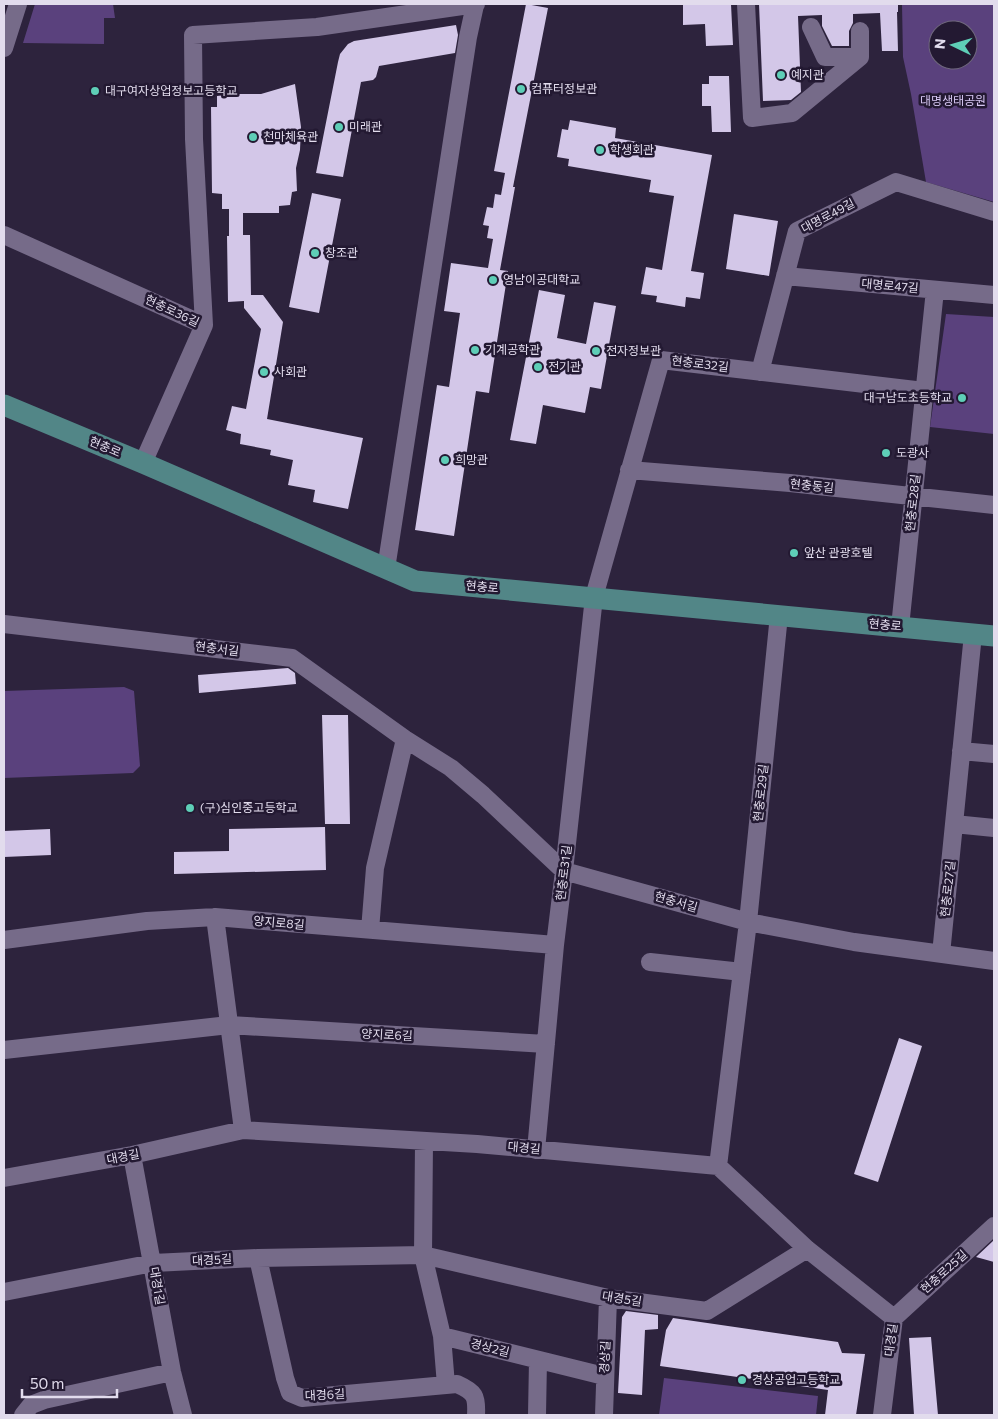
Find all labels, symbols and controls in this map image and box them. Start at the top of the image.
north arrow [928,20,978,70]
text: N [931,38,948,50]
place label: 예지관 [791,67,824,81]
marker: 예지관 [775,69,787,81]
place label: 컴퓨터정보관 [531,81,597,95]
place label: 대구여자상업정보고등학교 [105,83,237,97]
marker: 컴퓨터정보관 [515,83,527,95]
marker: 대구여자상업정보고등학교 [89,85,101,97]
park label: 대명생태공원 [920,93,986,107]
place label: 미래관 [349,119,382,133]
marker: 미래관 [333,121,345,133]
place label: 천마체육관 [263,129,318,143]
marker: 천마체육관 [247,131,259,143]
place label: 학생회관 [610,142,654,156]
marker: 학생회관 [594,144,606,156]
street label: 대명로49길 [798,195,857,235]
place label: 창조관 [325,245,358,259]
marker: 창조관 [309,247,321,259]
place label: 영남이공대학교 [503,272,580,286]
marker: 영남이공대학교 [487,274,499,286]
street label: 대명로47길 [861,276,919,294]
street label: 현충로36길 [143,291,202,329]
place label: 기계공학관 [485,342,540,356]
place label: 전자정보관 [606,343,661,357]
marker: 기계공학관 [469,344,481,356]
marker: 전자정보관 [590,345,602,357]
street label: 현충로32길 [671,353,730,373]
place label: 전기관 [548,359,581,373]
marker: 전기관 [532,361,544,373]
place label: 사회관 [274,364,307,378]
marker: 사회관 [258,366,270,378]
place label: 대구남도초등학교 [864,390,952,404]
marker: 대구남도초등학교 [956,392,968,404]
street label: 현충로 [87,433,123,459]
place label: 도광사 [896,445,929,459]
marker: 도광사 [880,447,892,459]
place label: 희망관 [455,452,488,466]
marker: 희망관 [439,454,451,466]
street label: 현충로28길 [902,473,922,533]
street label: 현충동길 [789,476,835,494]
place label: 앞산 관광호텔 [804,545,873,559]
marker: 앞산 관광호텔 [788,547,800,559]
street label: 현충로 [465,578,499,594]
street label: 현충로 [868,616,902,632]
street label: 현충서길 [194,638,240,658]
street label: 현충로29길 [750,763,770,823]
place label: (구)심인중고등학교 [200,800,298,814]
marker: (구)심인중고등학교 [184,802,196,814]
street label: 현충로31길 [553,844,573,902]
street label: 현충로27길 [937,860,957,918]
street label: 현충서길 [653,888,699,914]
street label: 양지로8길 [253,913,305,931]
street label: 양지로6길 [361,1026,413,1042]
street label: 대경길 [507,1139,541,1155]
street label: 대경길 [105,1146,140,1166]
street label: 현충로25길 [917,1247,969,1296]
street label: 대경5길 [192,1251,232,1267]
street label: 대경1길 [148,1266,168,1306]
street label: 대경5길 [601,1288,643,1308]
street label: 대경길 [881,1323,899,1357]
street label: 경상2길 [469,1335,511,1359]
street label: 경상길 [596,1340,612,1374]
scale bar [22,1366,118,1398]
place label: 경상공업고등학교 [752,1372,840,1386]
text: 50 m [30,1374,64,1392]
marker: 경상공업고등학교 [736,1374,748,1386]
street label: 대경6길 [304,1386,345,1402]

